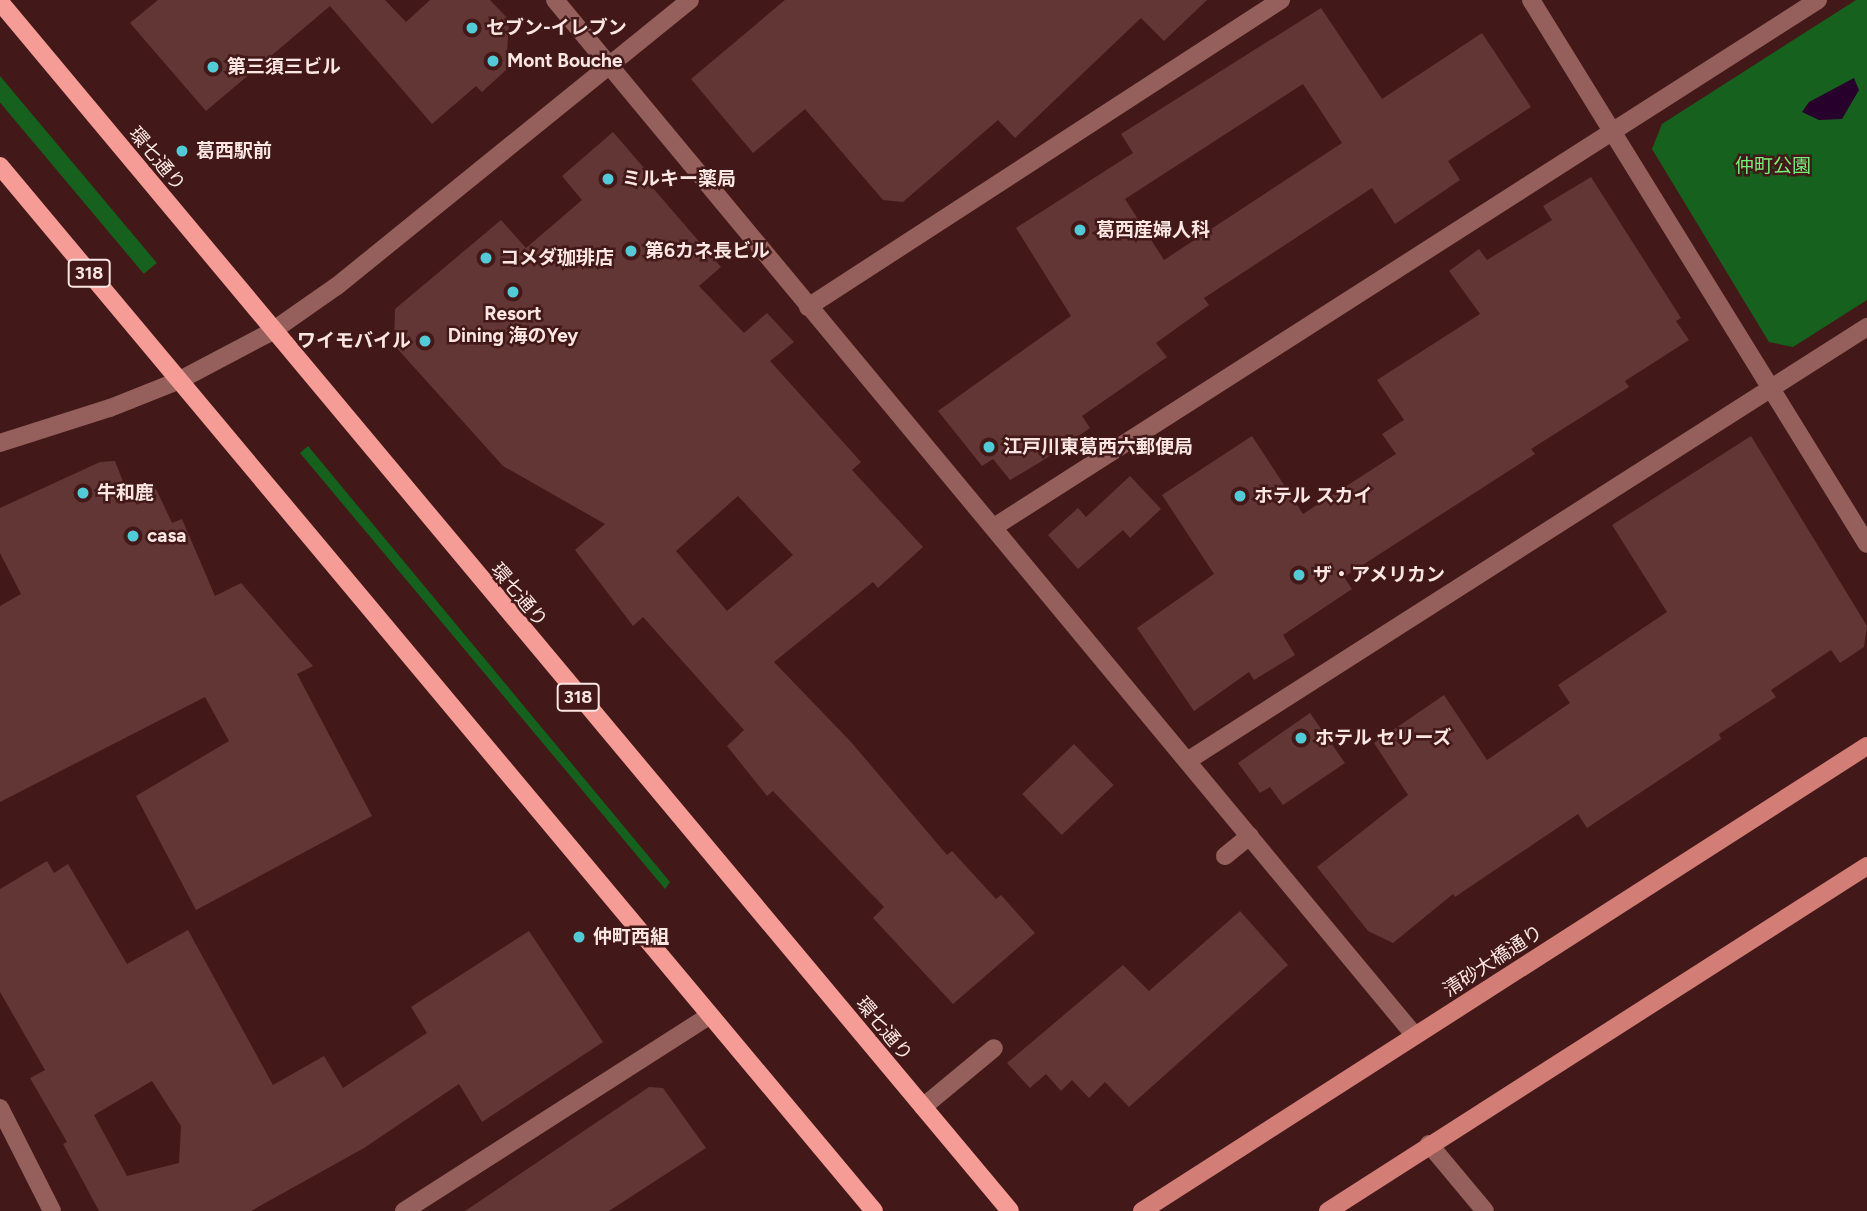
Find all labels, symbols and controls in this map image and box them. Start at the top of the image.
place label: セブン-イレブン [486,17,627,39]
marker: セブン-イレブン [464,20,480,36]
place label: Mont Bouche [507,50,622,72]
marker: Mont Bouche [485,53,501,69]
place label: 第三須三ビル [227,56,341,78]
marker: 第三須三ビル [205,59,221,75]
street label: 環七通り [124,123,190,195]
place label: 葛西駅前 [196,140,272,162]
marker: 葛西駅前 [174,143,190,159]
park label: 仲町公園 [1735,155,1811,177]
place label: ミルキー薬局 [622,168,736,190]
marker: ミルキー薬局 [600,171,616,187]
place label: 葛西産婦人科 [1096,219,1210,241]
marker: 葛西産婦人科 [1070,220,1090,240]
place label: 第6カネ長ビル [645,240,770,262]
marker: 第6カネ長ビル [623,243,639,259]
place label: コメダ珈琲店 [500,247,614,269]
marker: コメダ珈琲店 [478,250,494,266]
road number: 318 [66,258,112,288]
marker: Resort Dining 海のYey [505,284,521,300]
place label: Resort Dining 海のYey [448,303,578,347]
place label: ワイモバイル [297,330,411,352]
marker: ワイモバイル [417,333,433,349]
place label: 江戸川東葛西六郵便局 [1003,436,1193,458]
marker: 江戸川東葛西六郵便局 [981,439,997,455]
place label: 牛和鹿 [97,482,154,504]
marker: 牛和鹿 [75,485,91,501]
place label: ホテル スカイ [1254,485,1373,507]
marker: ホテル スカイ [1232,488,1248,504]
place label: casa [147,525,186,547]
marker: casa [125,528,141,544]
street label: 環七通り [486,559,552,631]
place label: ザ・アメリカン [1313,564,1446,586]
marker: ザ・アメリカン [1291,567,1307,583]
road number: 318 [555,682,601,712]
place label: ホテル セリーズ [1315,727,1453,749]
marker: ホテル セリーズ [1293,730,1309,746]
street label: 清砂大橋通り [1439,920,1547,1002]
place label: 仲町西組 [593,926,669,948]
marker: 仲町西組 [571,929,587,945]
street label: 環七通り [851,993,917,1065]

